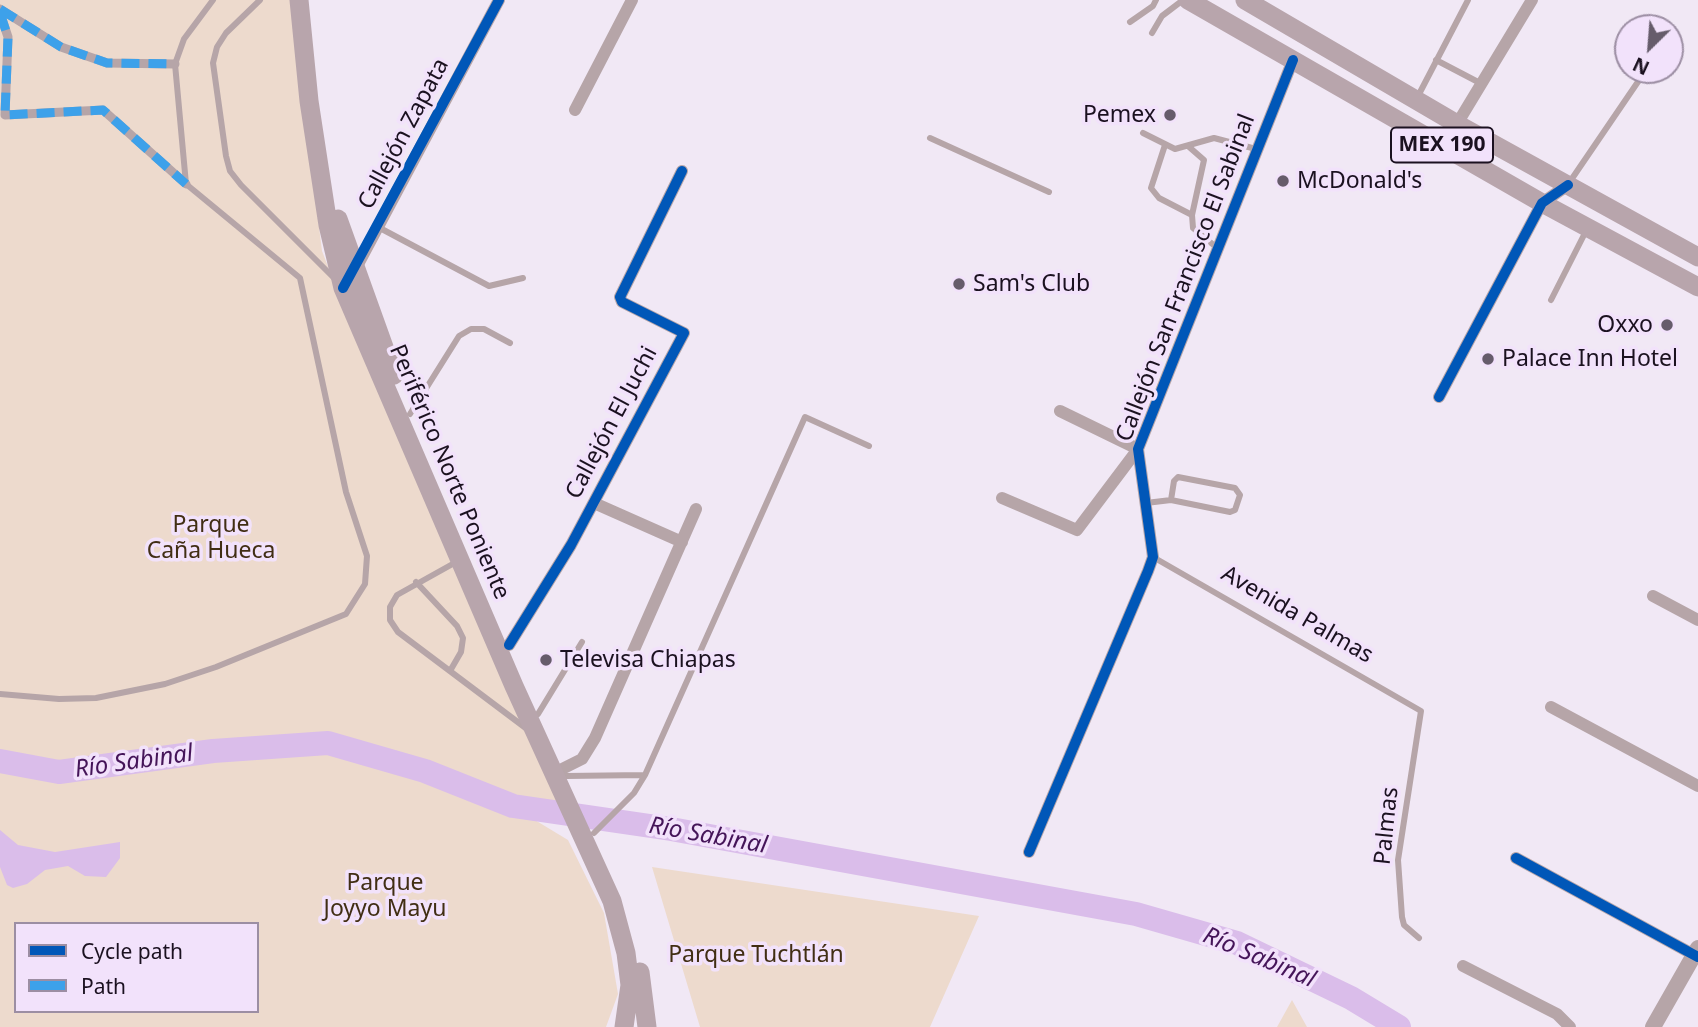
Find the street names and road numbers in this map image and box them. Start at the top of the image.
street label: Callejón Zapata [353,54,455,214]
street label: Callejón San Francisco El Sabinal [1111,110,1261,446]
road number: MEX 190 [1391,128,1493,162]
street label: Periférico Norte Poniente [383,340,515,604]
street label: Callejón El Juchi [560,342,664,504]
street label: Avenida Palmas [1216,560,1378,670]
street label: Palmas [1369,786,1405,866]

